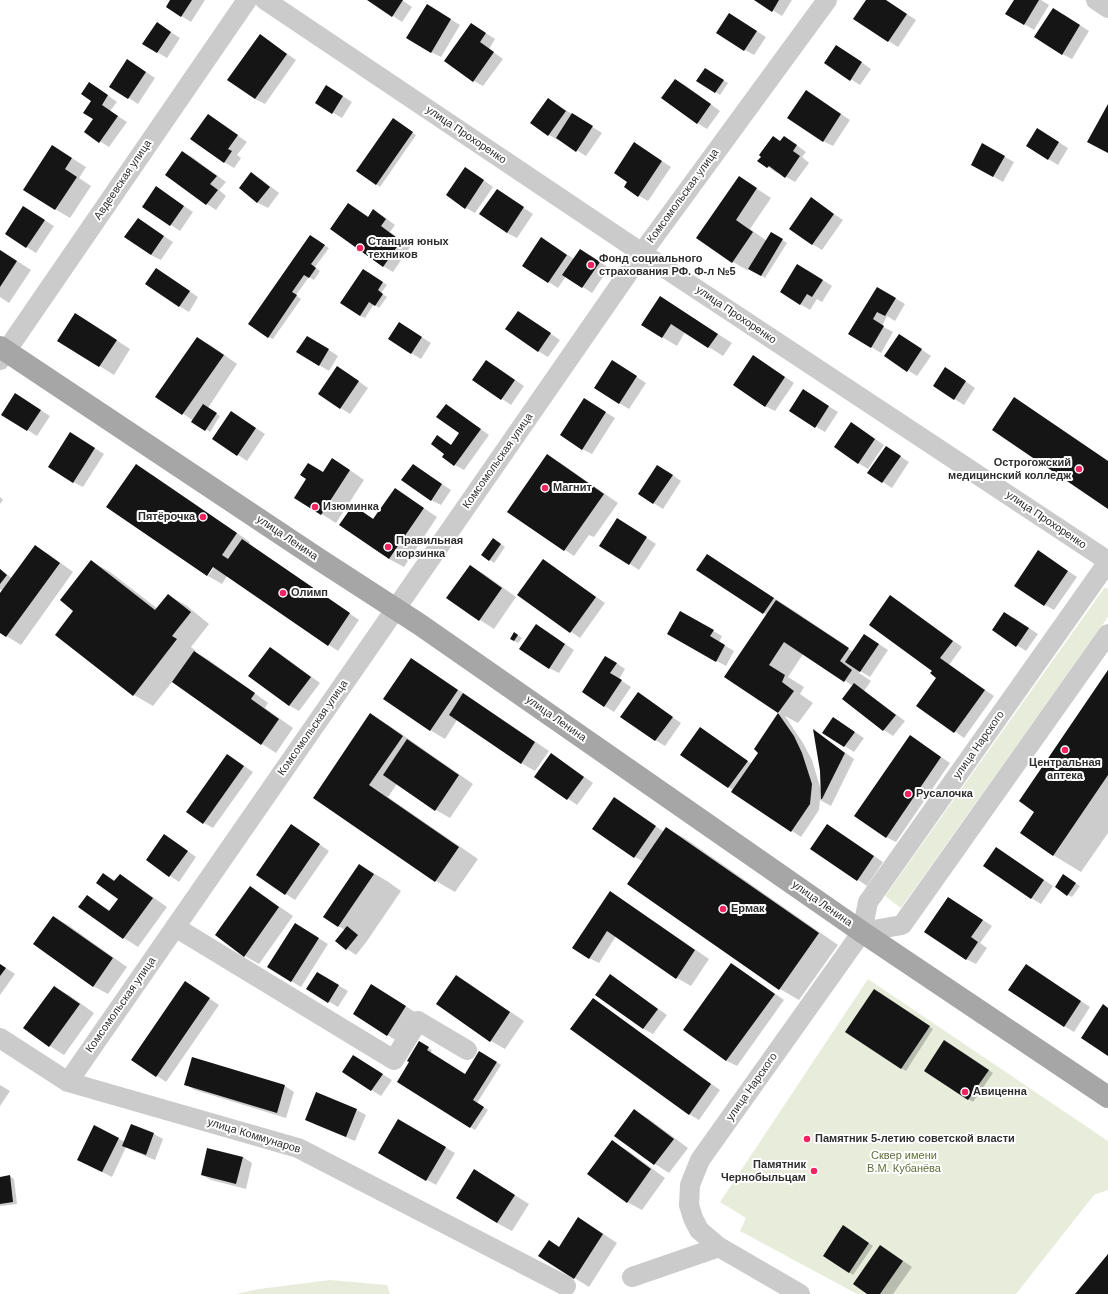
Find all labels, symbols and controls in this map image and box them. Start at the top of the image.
street label: улица Прохоренко [423,103,509,167]
street label: Авдеевская улица [91,138,155,222]
street label: Комсомольская улица [644,146,722,246]
place label: Станция юных техников [368,235,449,261]
marker: Станция юных техников [355,243,365,253]
place label: Фонд социального страхования РФ. Ф-л №5 [599,252,736,278]
marker: Фонд социального страхования РФ. Ф-л №5 [586,260,596,270]
street label: улица Прохоренко [693,283,779,347]
street label: Комсомольская улица [460,411,536,511]
place label: Острогожский медицинский колледж [948,456,1071,482]
marker: Острогожский медицинский колледж [1074,464,1084,474]
place label: Магнит [553,481,592,495]
marker: Магнит [540,483,550,493]
street label: улица Прохоренко [1003,488,1089,552]
place label: Изюминка [323,500,379,514]
marker: Изюминка [310,502,320,512]
place label: Пятёрочка [138,510,195,524]
marker: Пятёрочка [198,512,208,522]
street label: улица Ленина [254,513,320,563]
place label: Правильная корзинка [396,534,463,560]
marker: Правильная корзинка [383,542,393,552]
place label: Олимп [291,586,328,600]
marker: Олимп [278,588,288,598]
street label: Комсомольская улица [275,678,351,778]
street label: улица Ленина [523,693,589,745]
street label: улица Нарского [951,708,1007,782]
marker: Центральная аптека [1060,745,1070,755]
place label: Центральная аптека [1029,756,1101,782]
place label: Русалочка [916,787,973,801]
marker: Русалочка [903,789,913,799]
street label: улица Ленина [789,878,855,930]
place label: Ермак [731,902,765,916]
marker: Ермак [718,904,728,914]
street label: Комсомольская улица [83,955,159,1055]
street label: улица Нарского [724,1050,780,1124]
place label: Авиценна [973,1085,1027,1099]
marker: Авиценна [960,1087,970,1097]
street label: улица Коммунаров [206,1116,302,1156]
place label: Памятник 5-летию советской власти [815,1132,1015,1146]
marker: Памятник 5-летию советской власти [802,1134,812,1144]
park label: Сквер имени В.М. Кубанёва [867,1149,941,1175]
place label: Памятник Чернобыльцам [721,1158,806,1184]
marker: Памятник Чернобыльцам [809,1166,819,1176]

